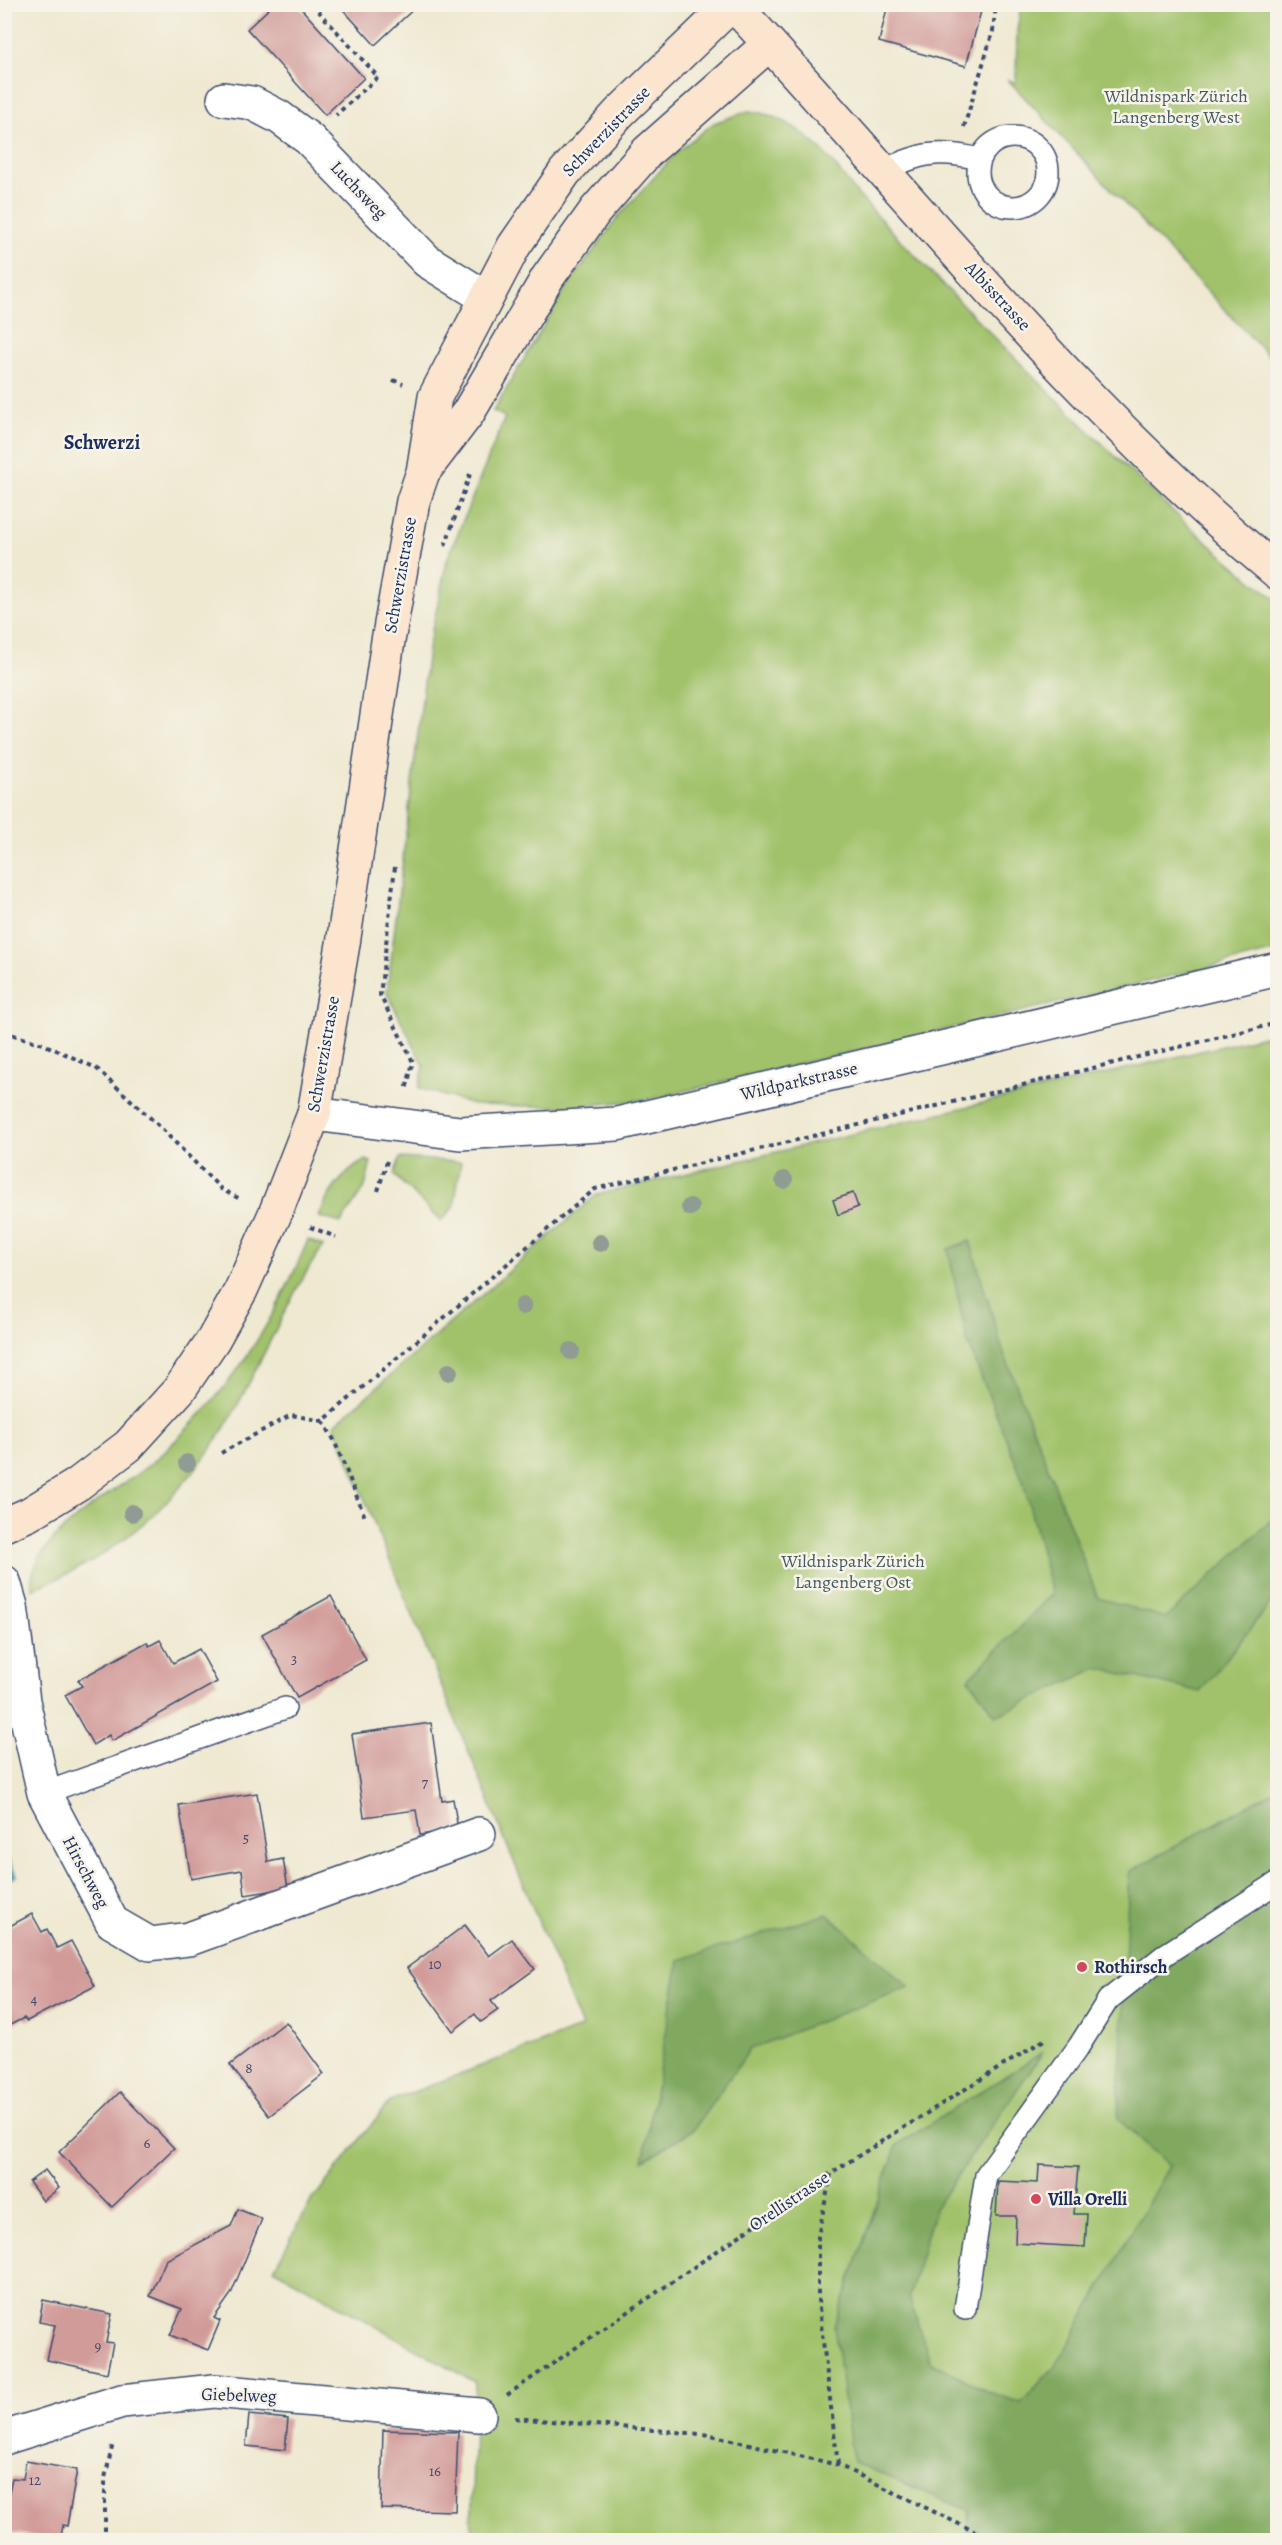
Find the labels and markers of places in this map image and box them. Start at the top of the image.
place label: Rothirsch [1094,1955,1168,1979]
marker: Rothirsch [1075,1960,1089,1974]
place label: Villa Orelli [1047,2187,1127,2211]
marker: Villa Orelli [1029,2192,1043,2206]

